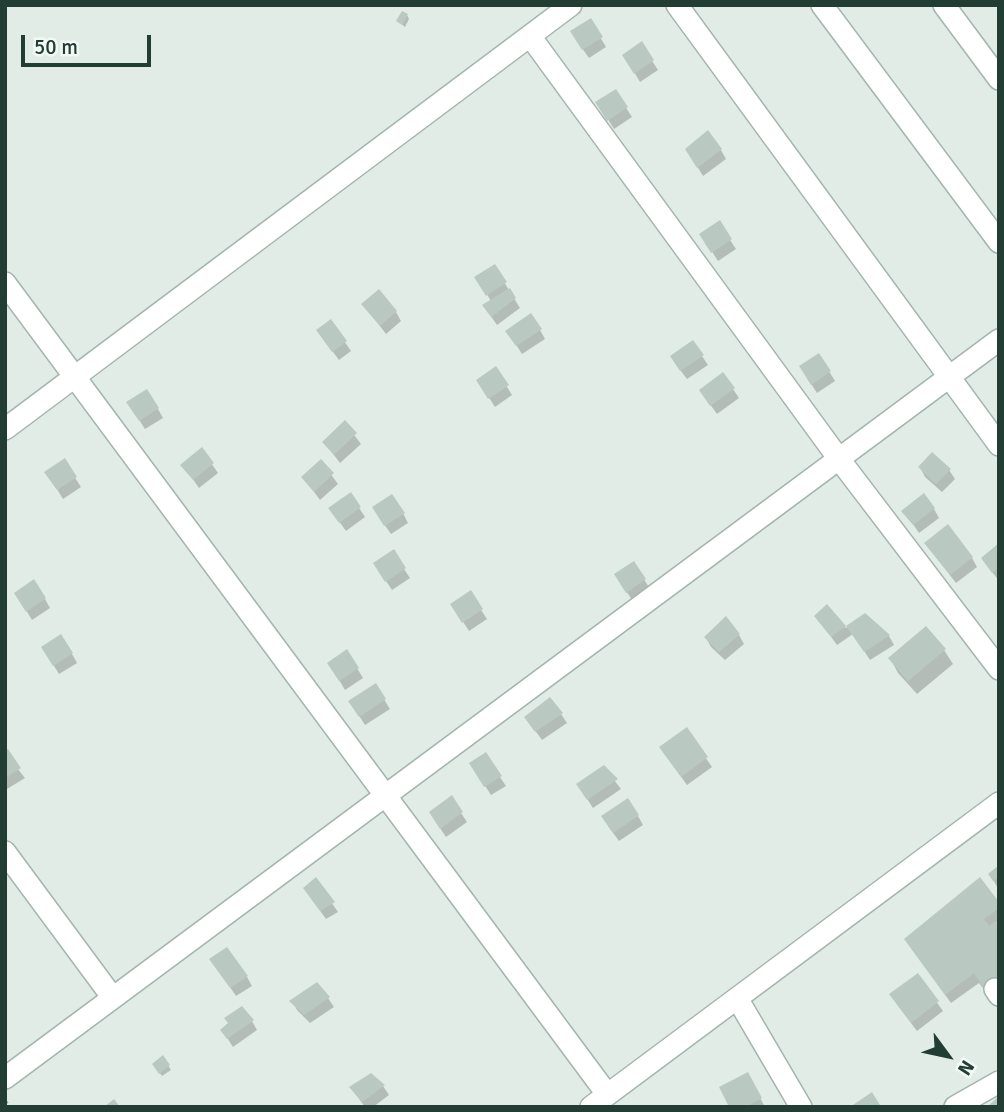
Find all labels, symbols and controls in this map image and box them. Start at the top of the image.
scale bar [24,21,154,65]
text: 50 m [34,34,78,60]
north arrow [913,1021,983,1091]
text: N [952,1055,979,1080]

